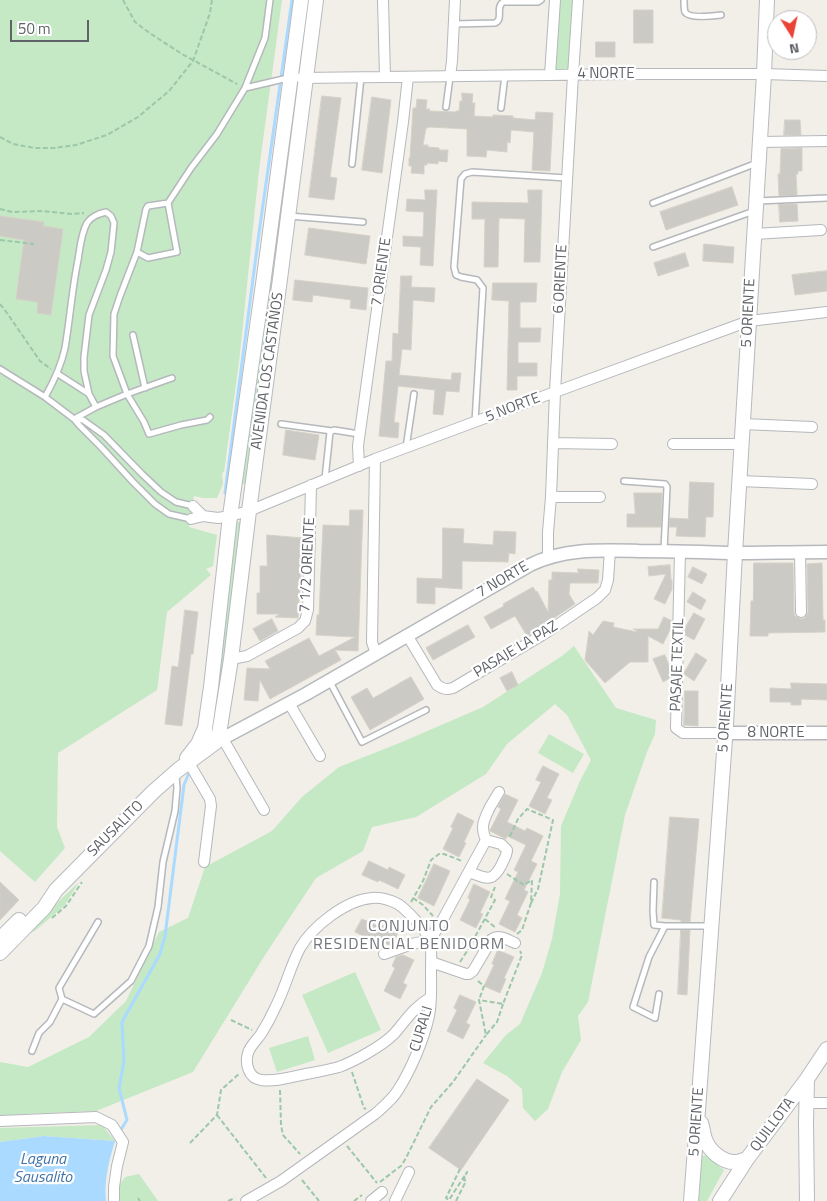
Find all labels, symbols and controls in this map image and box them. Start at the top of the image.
scale bar [12,10,91,42]
north arrow [767,10,817,60]
text: 50 m [18,17,51,40]
text: N [788,38,801,60]
street label: 4 NORTE [577,65,635,83]
street label: 7 ORIENTE [368,237,396,307]
street label: 6 ORIENTE [550,244,572,314]
street label: 5 ORIENTE [738,278,760,348]
street label: AVENIDA LOS CASTAÑOS [248,291,288,451]
street label: 5 NORTE [483,389,543,427]
street label: 7 1/2 ORIENTE [297,517,319,613]
street label: 7 NORTE [474,558,532,602]
street label: PASAJE LA PAZ [471,618,561,682]
street label: PASAJE TEXTIL [667,618,689,712]
street label: 5 ORIENTE [715,683,737,753]
street label: 8 NORTE [747,724,805,742]
street label: SAUSALITO [84,797,148,861]
district label: CONJUNTO RESIDENCIAL BENIDORM [310,917,508,955]
street label: CURALI [407,1004,437,1054]
street label: 5 ORIENTE [686,1087,708,1157]
street label: QUILLOTA [747,1094,799,1156]
water label: Laguna Sausalito [14,1150,72,1188]

